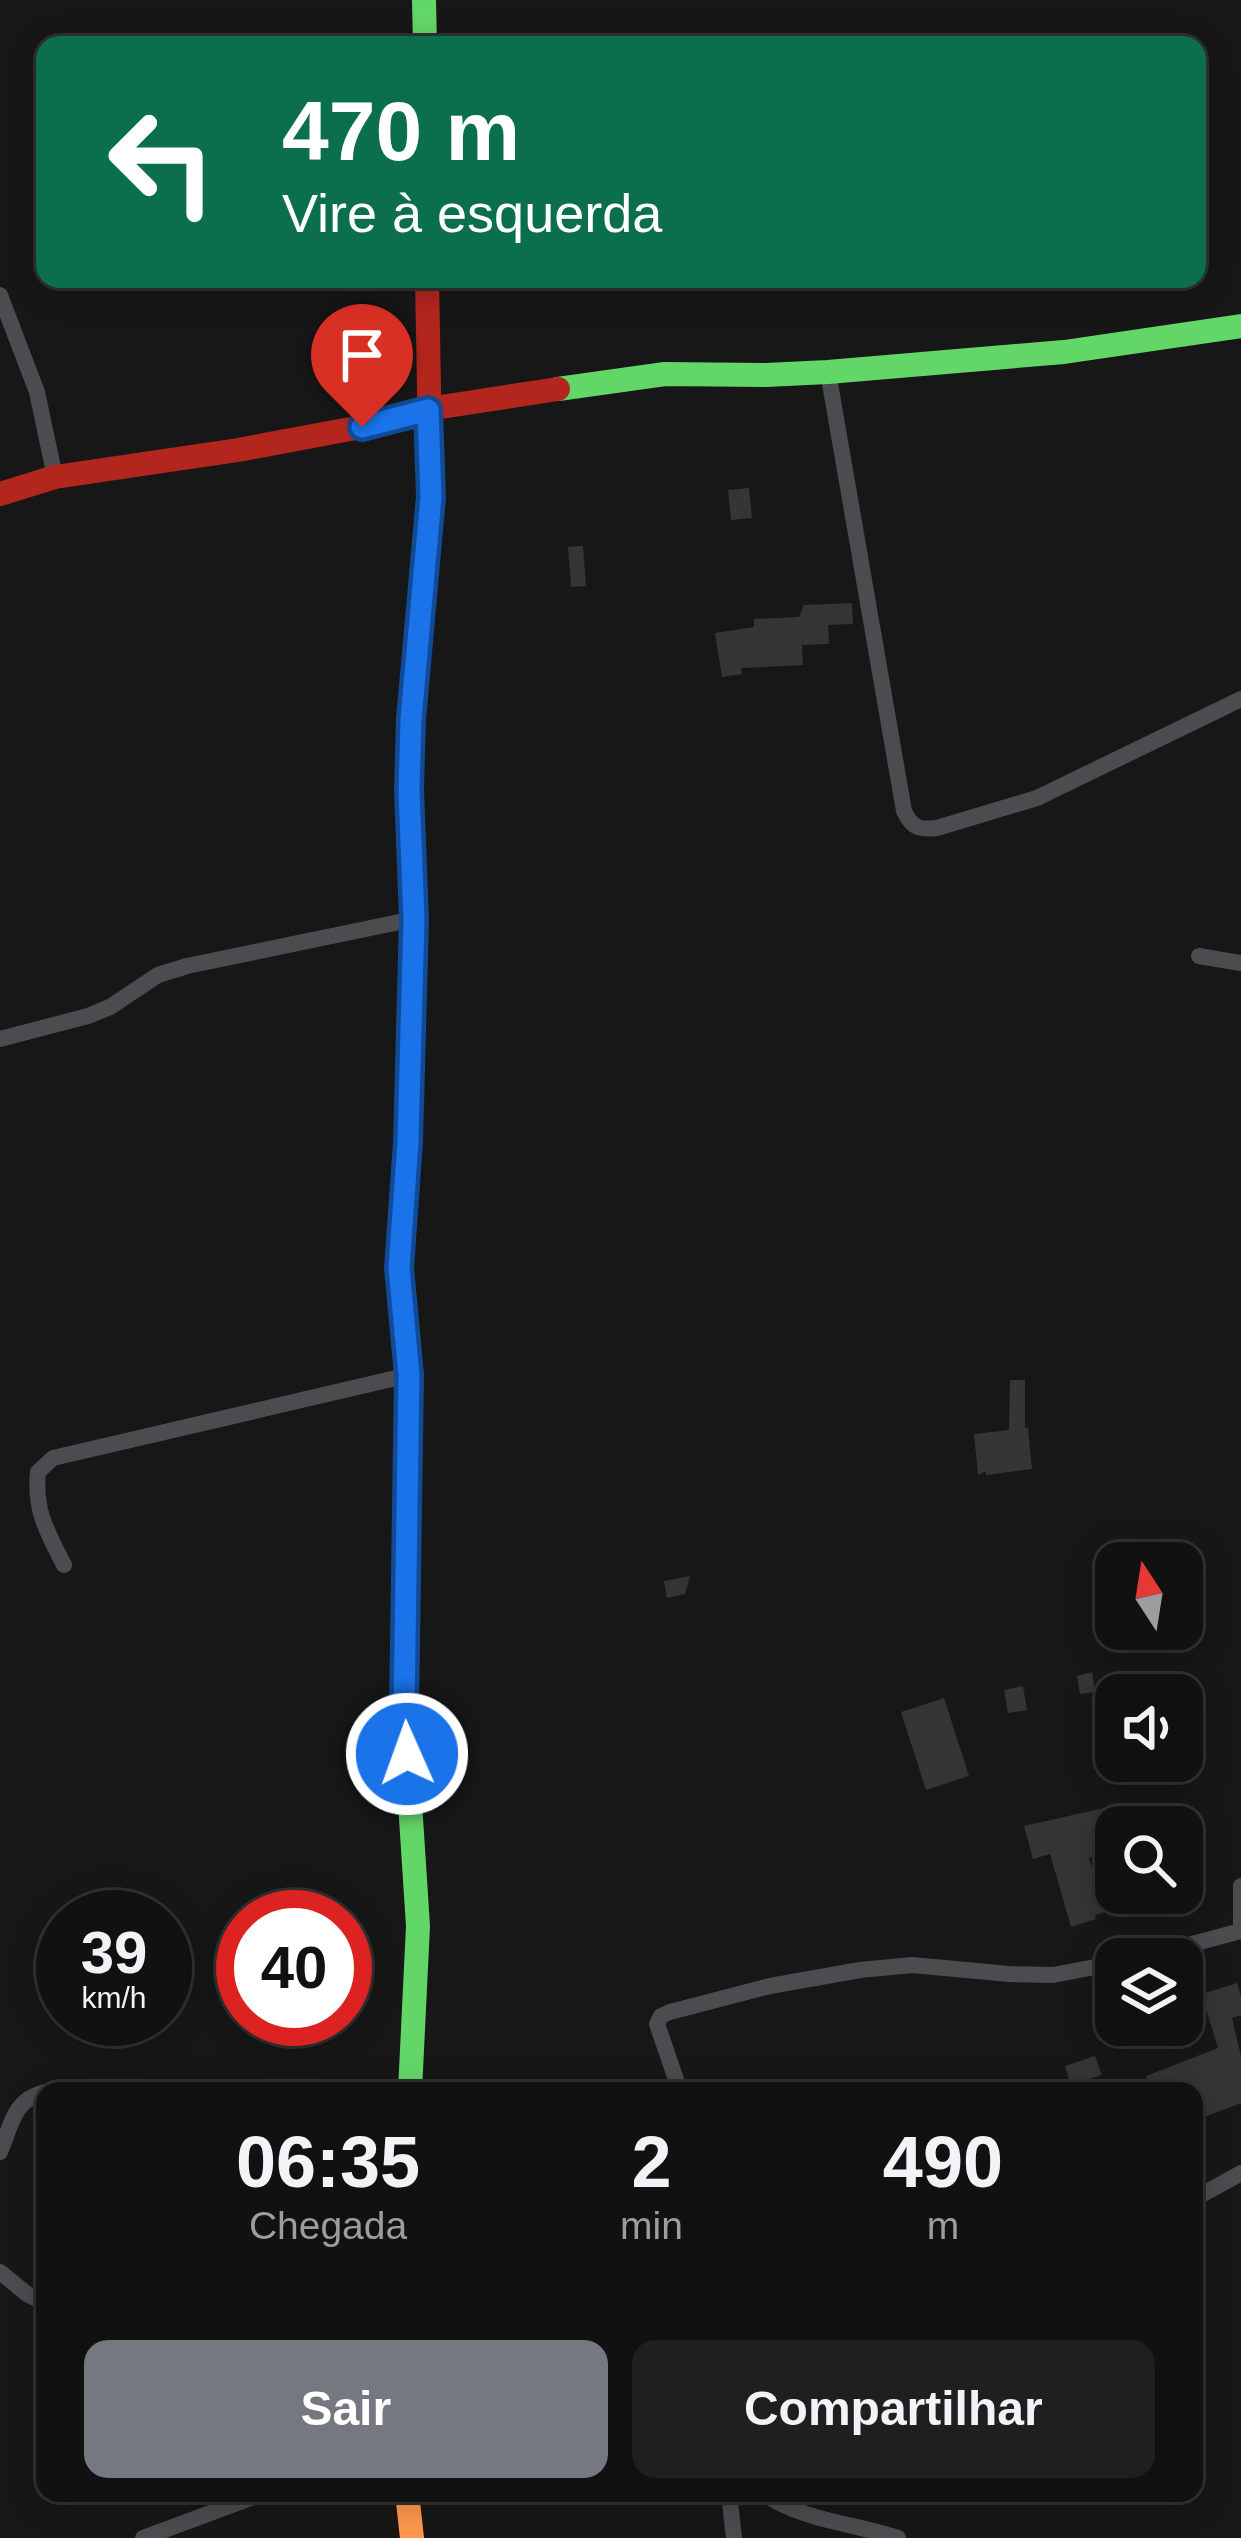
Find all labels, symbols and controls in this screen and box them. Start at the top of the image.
icon: left [84,84,240,240]
text: 470 m [282,84,520,178]
text: Vire à esquerda [282,183,662,243]
pin [311,304,413,427]
icon: arrive [329,322,395,388]
north arrow [1095,1542,1203,1650]
map controls [1095,1542,1203,2046]
button: sound [1095,1674,1203,1782]
position arrow [344,1691,470,1817]
button: search [1095,1806,1203,1914]
speed limit sign: 40 [216,1890,372,2046]
text: 39 [81,1919,147,1986]
button: layers [1095,1938,1203,2046]
text: km/h [81,1981,147,2014]
text: 06:35 [236,2122,420,2202]
text: 2 [631,2122,672,2202]
text: 490 [883,2122,1003,2202]
text: Chegada [249,2204,407,2247]
text: min [620,2204,683,2247]
text: m [927,2204,959,2247]
button: Sair [84,2340,608,2478]
button: Compartilhar [632,2340,1155,2478]

